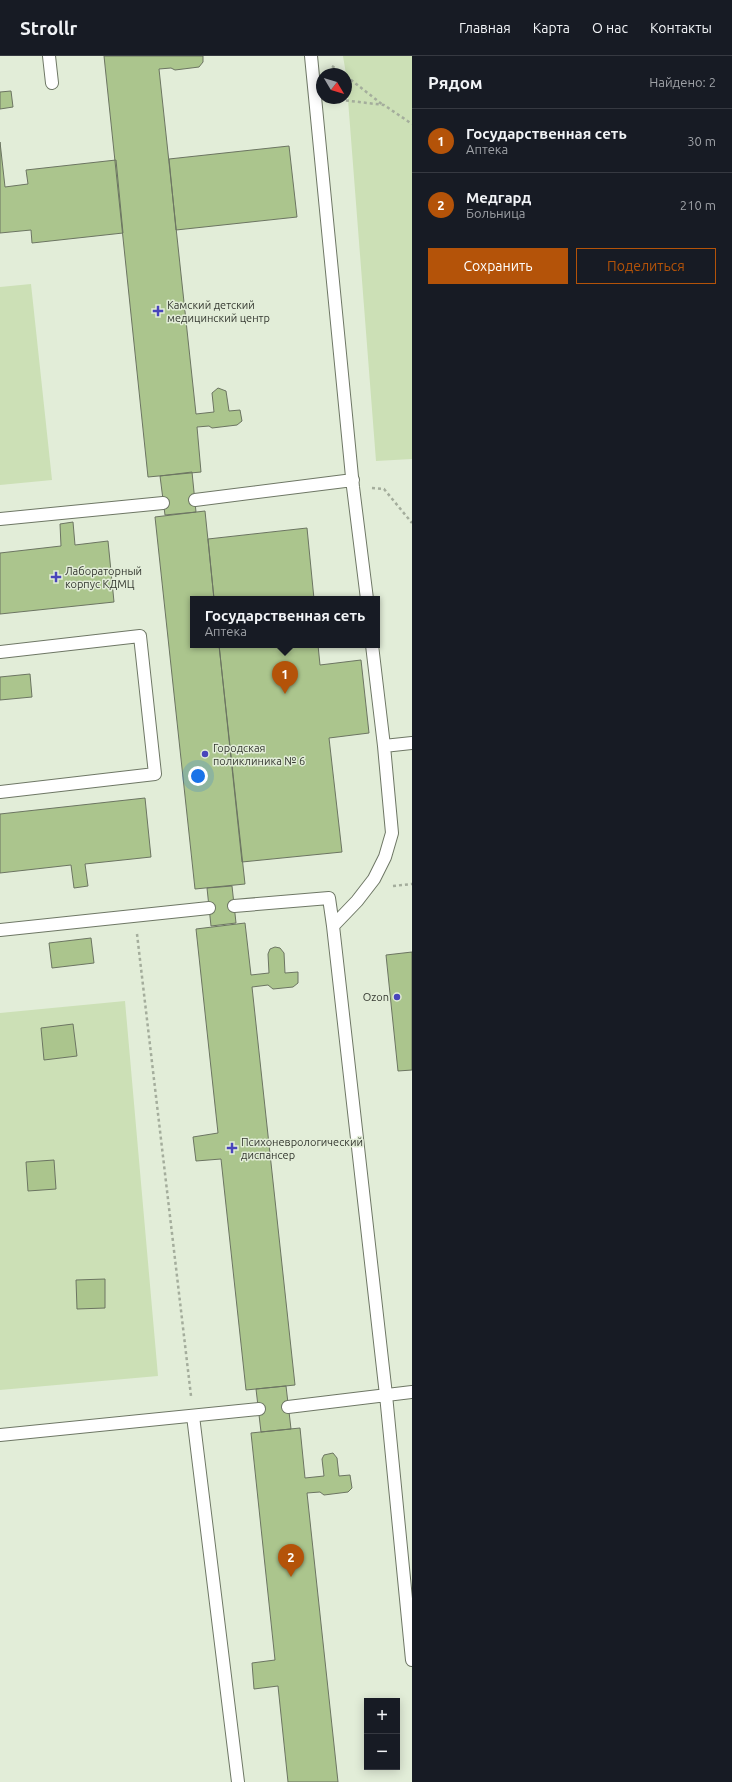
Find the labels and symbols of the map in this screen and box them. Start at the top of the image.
north arrow [316,68,352,104]
place label: Камский детский медицинский центр [167,299,270,324]
marker: Камский детский медицинский центр [152,305,164,317]
place label: Лабораторный корпус КДМЦ [65,565,142,590]
marker: Лабораторный корпус КДМЦ [50,571,62,583]
pin: 1 [272,661,298,694]
place label: Городская поликлиника № 6 [213,742,305,767]
marker: Городская поликлиника № 6 [200,749,210,759]
your location [188,766,208,786]
place label: Ozon [363,991,389,1003]
marker: Ozon [392,992,402,1002]
place label: Психоневрологический диспансер [241,1136,363,1161]
marker: Психоневрологический диспансер [226,1142,238,1154]
pin: 2 [278,1544,304,1577]

